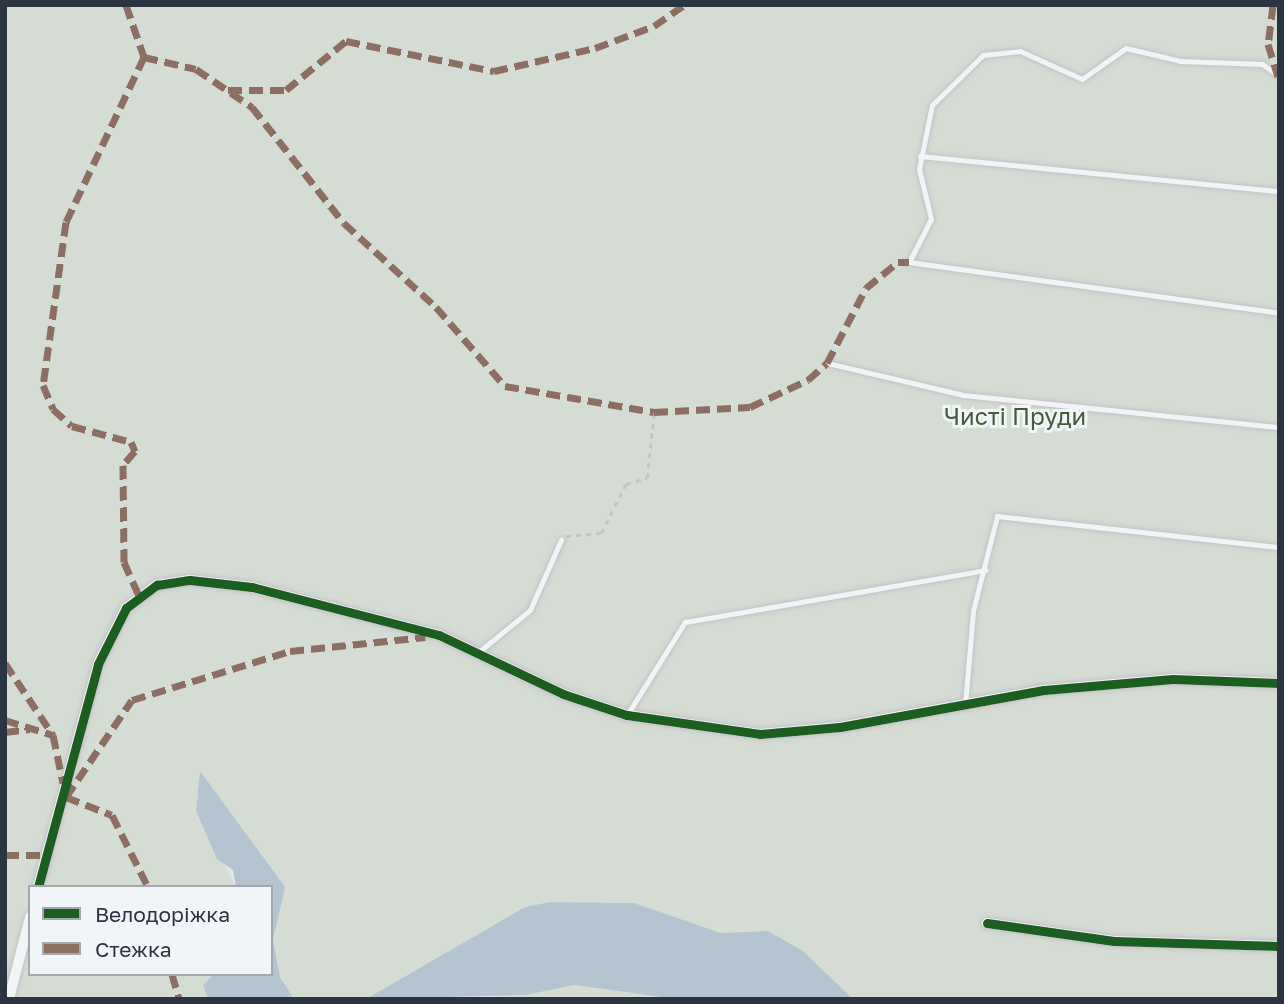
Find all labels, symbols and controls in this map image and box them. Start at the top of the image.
park label: Чисті Пруди [944,402,1086,430]
legend [28,885,273,976]
text: Велодоріжка [95,901,230,927]
text: Стежка [95,936,172,962]

